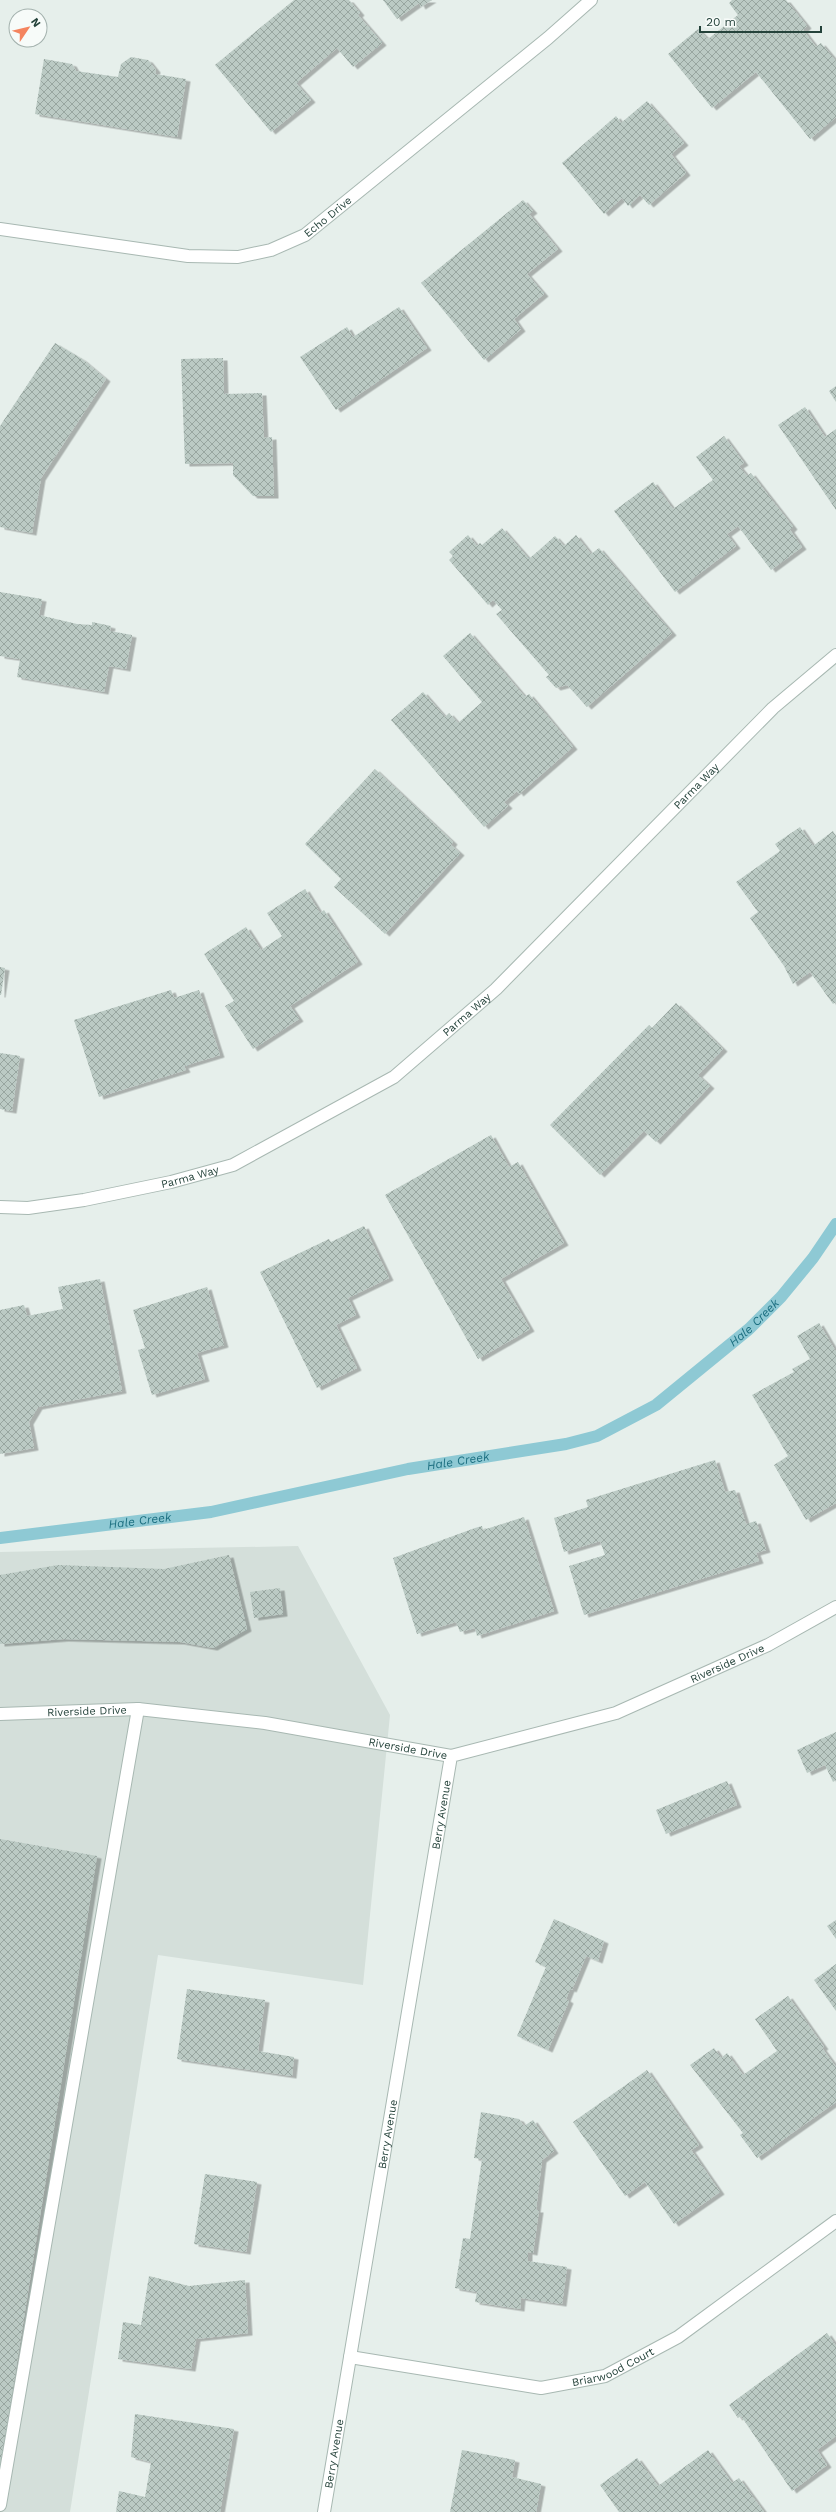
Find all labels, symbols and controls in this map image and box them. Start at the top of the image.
north arrow [8,8,48,48]
scale bar [700,8,821,34]
text: N [28,15,43,30]
text: 20 m [706,15,736,29]
street label: Echo Drive [301,193,354,240]
street label: Parma Way [671,760,722,812]
street label: Parma Way [440,990,493,1039]
street label: Parma Way [160,1163,220,1190]
water label: Hale Creek [726,1296,782,1349]
water label: Hale Creek [426,1449,491,1473]
water label: Hale Creek [108,1510,173,1532]
street label: Riverside Drive [688,1641,766,1685]
street label: Riverside Drive [47,1703,127,1719]
street label: Riverside Drive [368,1735,448,1762]
street label: Berry Avenue [429,1779,453,1850]
street label: Berry Avenue [375,2099,400,2170]
street label: Briarwood Court [571,2344,656,2389]
street label: Berry Avenue [322,2418,346,2490]

